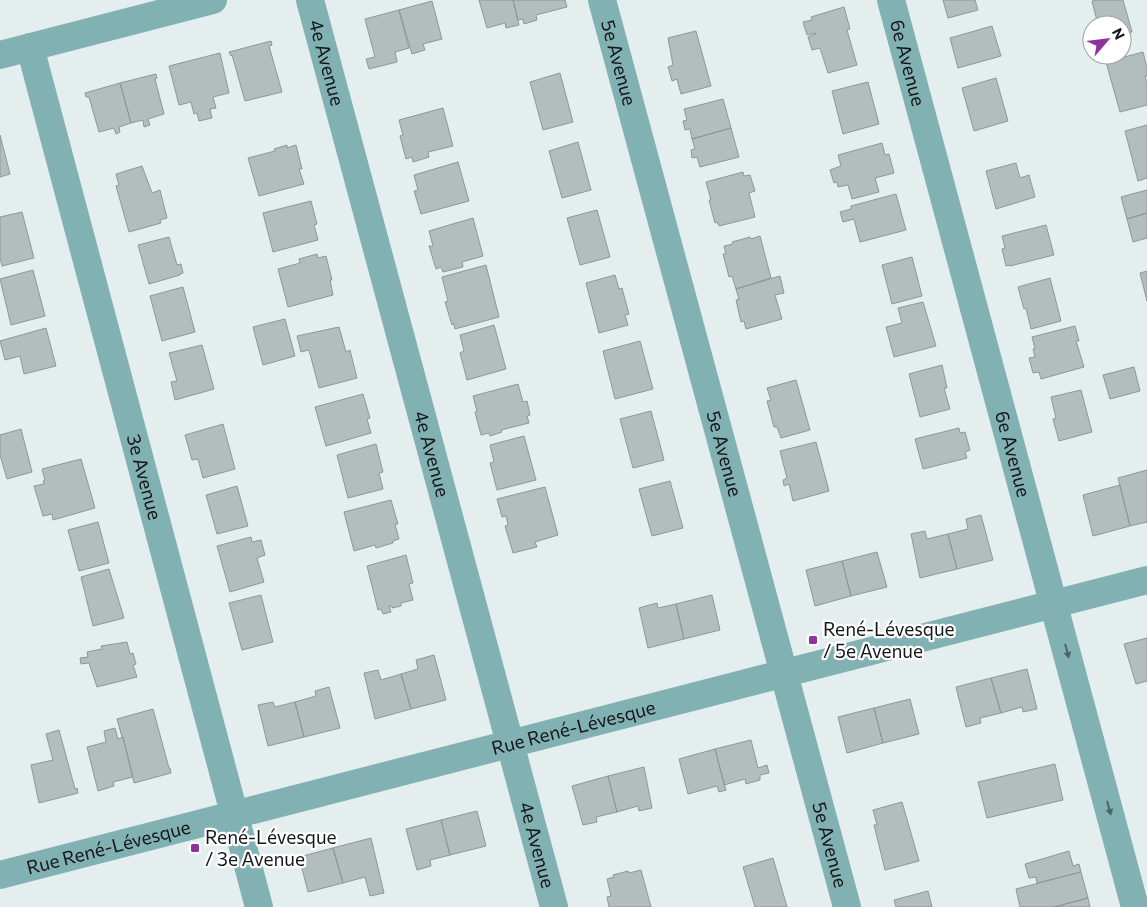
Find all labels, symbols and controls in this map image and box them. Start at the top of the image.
north arrow [1082,15,1132,65]
street label: 4e Avenue [305,17,350,108]
street label: 5e Avenue [597,17,642,108]
street label: 6e Avenue [886,17,931,108]
text: N [1109,25,1129,42]
street label: 4e Avenue [410,408,455,499]
street label: 5e Avenue [702,408,748,499]
street label: 6e Avenue [991,408,1036,500]
street label: 3e Avenue [123,431,167,522]
place label: René-Lévesque / 5e Avenue [823,617,955,662]
marker: René-Lévesque / 5e Avenue [807,634,819,646]
one-way arrow [1063,644,1071,659]
street label: Rue René-Lévesque [489,695,658,759]
street label: 4e Avenue [515,799,560,891]
street label: 5e Avenue [808,799,853,890]
one-way arrow [1105,801,1113,816]
street label: Rue René-Lévesque [24,814,193,879]
place label: René-Lévesque / 3e Avenue [205,825,337,870]
marker: René-Lévesque / 3e Avenue [189,842,201,854]

